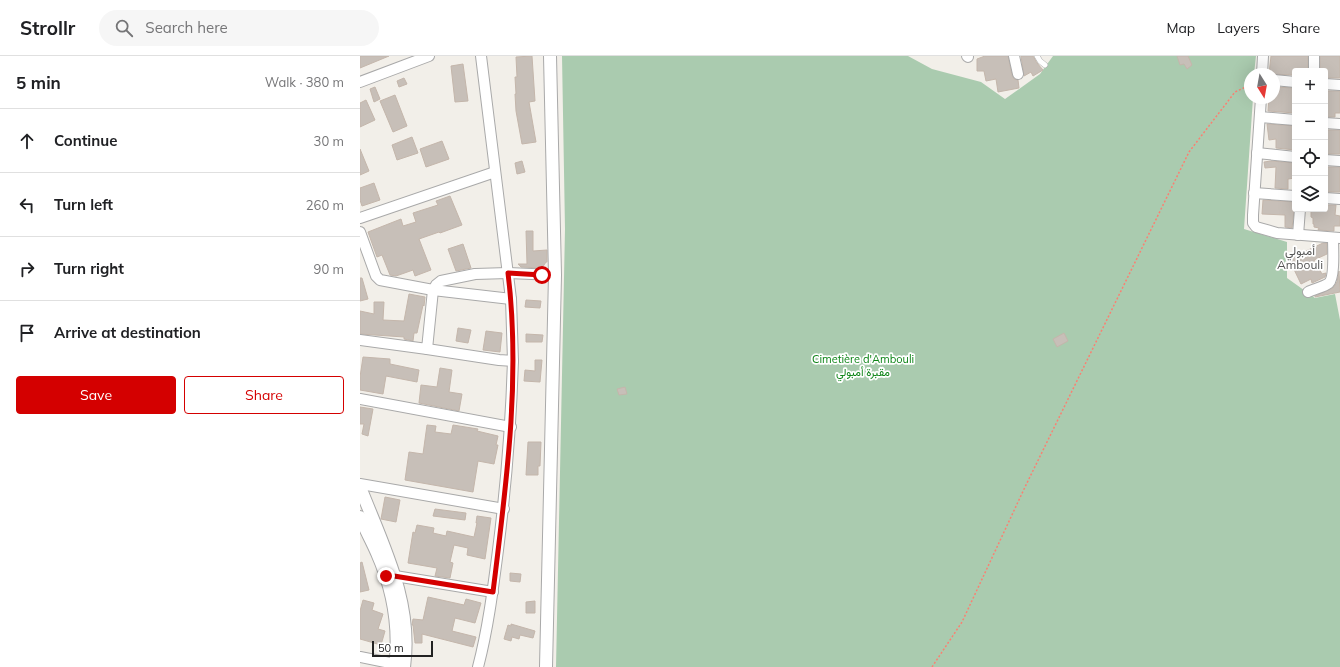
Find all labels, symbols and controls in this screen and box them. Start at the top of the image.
search box [99,10,379,46]
text: Strollr [20,16,75,40]
icon: search [113,17,135,39]
text: Search here [145,18,228,37]
text: Map [1166,19,1195,37]
text: Layers [1217,19,1260,37]
text: Share [1282,19,1320,37]
north arrow [1244,68,1280,104]
map controls [1292,68,1328,212]
button: + [1292,68,1328,104]
text: 5 min [16,72,61,93]
text: Walk · 380 m [265,74,344,90]
button: − [1292,104,1328,140]
icon: ahead [16,130,38,152]
text: Continue [54,131,117,150]
text: 30 m [314,133,344,149]
button: locate [1292,140,1328,176]
button: layers [1292,176,1328,212]
icon: left [16,194,38,216]
text: Turn left [54,195,113,214]
text: 260 m [306,197,344,213]
district label: أمبولي Ambouli [1277,243,1323,272]
icon: right [16,258,38,280]
text: Turn right [54,259,124,278]
text: 90 m [314,261,344,277]
route start [533,266,551,284]
icon: arrive [16,322,38,344]
text: Arrive at destination [54,323,201,342]
park label: Cimetière d'Ambouli مقبرة أمبولي [812,352,914,382]
button: Save [16,376,176,414]
button: Share [184,376,344,414]
route end [377,567,395,585]
scale bar [372,639,433,658]
text: 50 m [378,641,404,655]

